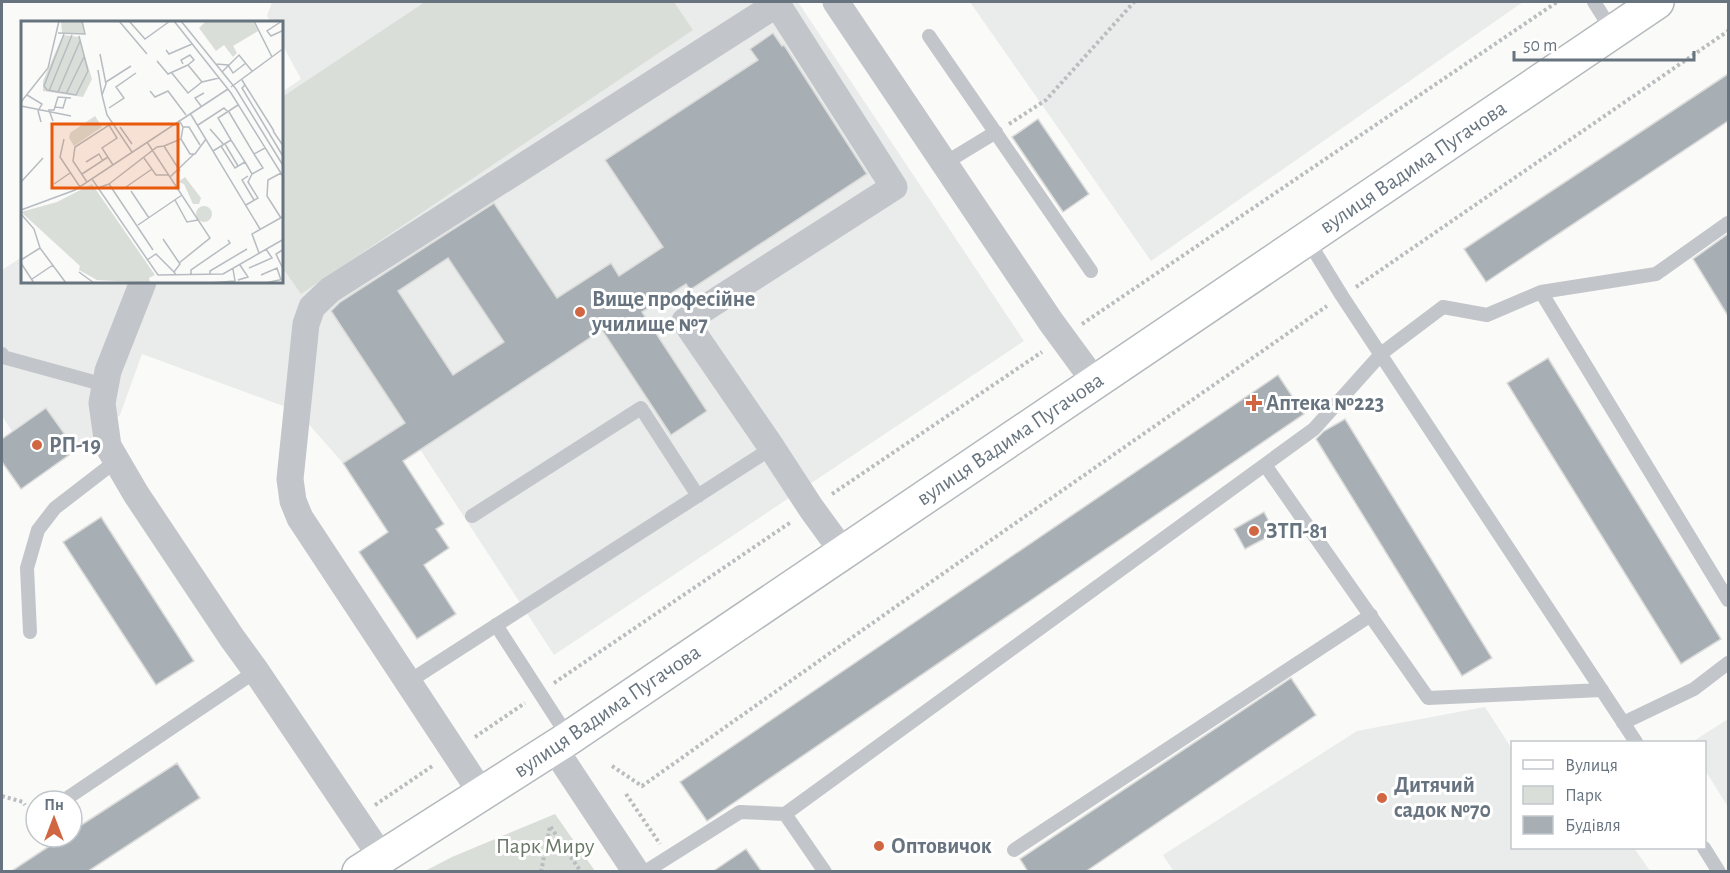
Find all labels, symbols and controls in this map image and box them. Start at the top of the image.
inset map [21,21,284,284]
scale bar [1514,24,1694,62]
text: 50 m [1523,37,1557,55]
street label: вулиця Вадима Пугачова [1316,96,1510,238]
place label: Вище професійне училище №7 [591,288,755,336]
marker: Вище професійне училище №7 [573,305,587,319]
street label: вулиця Вадима Пугачова [913,368,1107,510]
place label: Аптека №223 [1266,392,1384,414]
marker: Аптека №223 [1247,396,1261,410]
place label: РП-19 [49,434,101,456]
marker: РП-19 [30,438,44,452]
place label: ЗТП-81 [1266,520,1328,542]
marker: ЗТП-81 [1247,524,1261,538]
street label: вулиця Вадима Пугачова [510,640,704,782]
legend [1511,741,1706,849]
text: Вулиця [1565,757,1618,775]
place label: Дитячий садок №70 [1394,774,1491,821]
text: Парк [1565,787,1603,805]
north arrow [24,789,84,849]
marker: Дитячий садок №70 [1375,791,1389,805]
text: Пн [44,797,64,813]
text: Будівля [1565,817,1621,835]
park label: Парк Миру [496,835,595,857]
place label: Оптовичок [891,835,992,857]
marker: Оптовичок [872,839,886,853]

